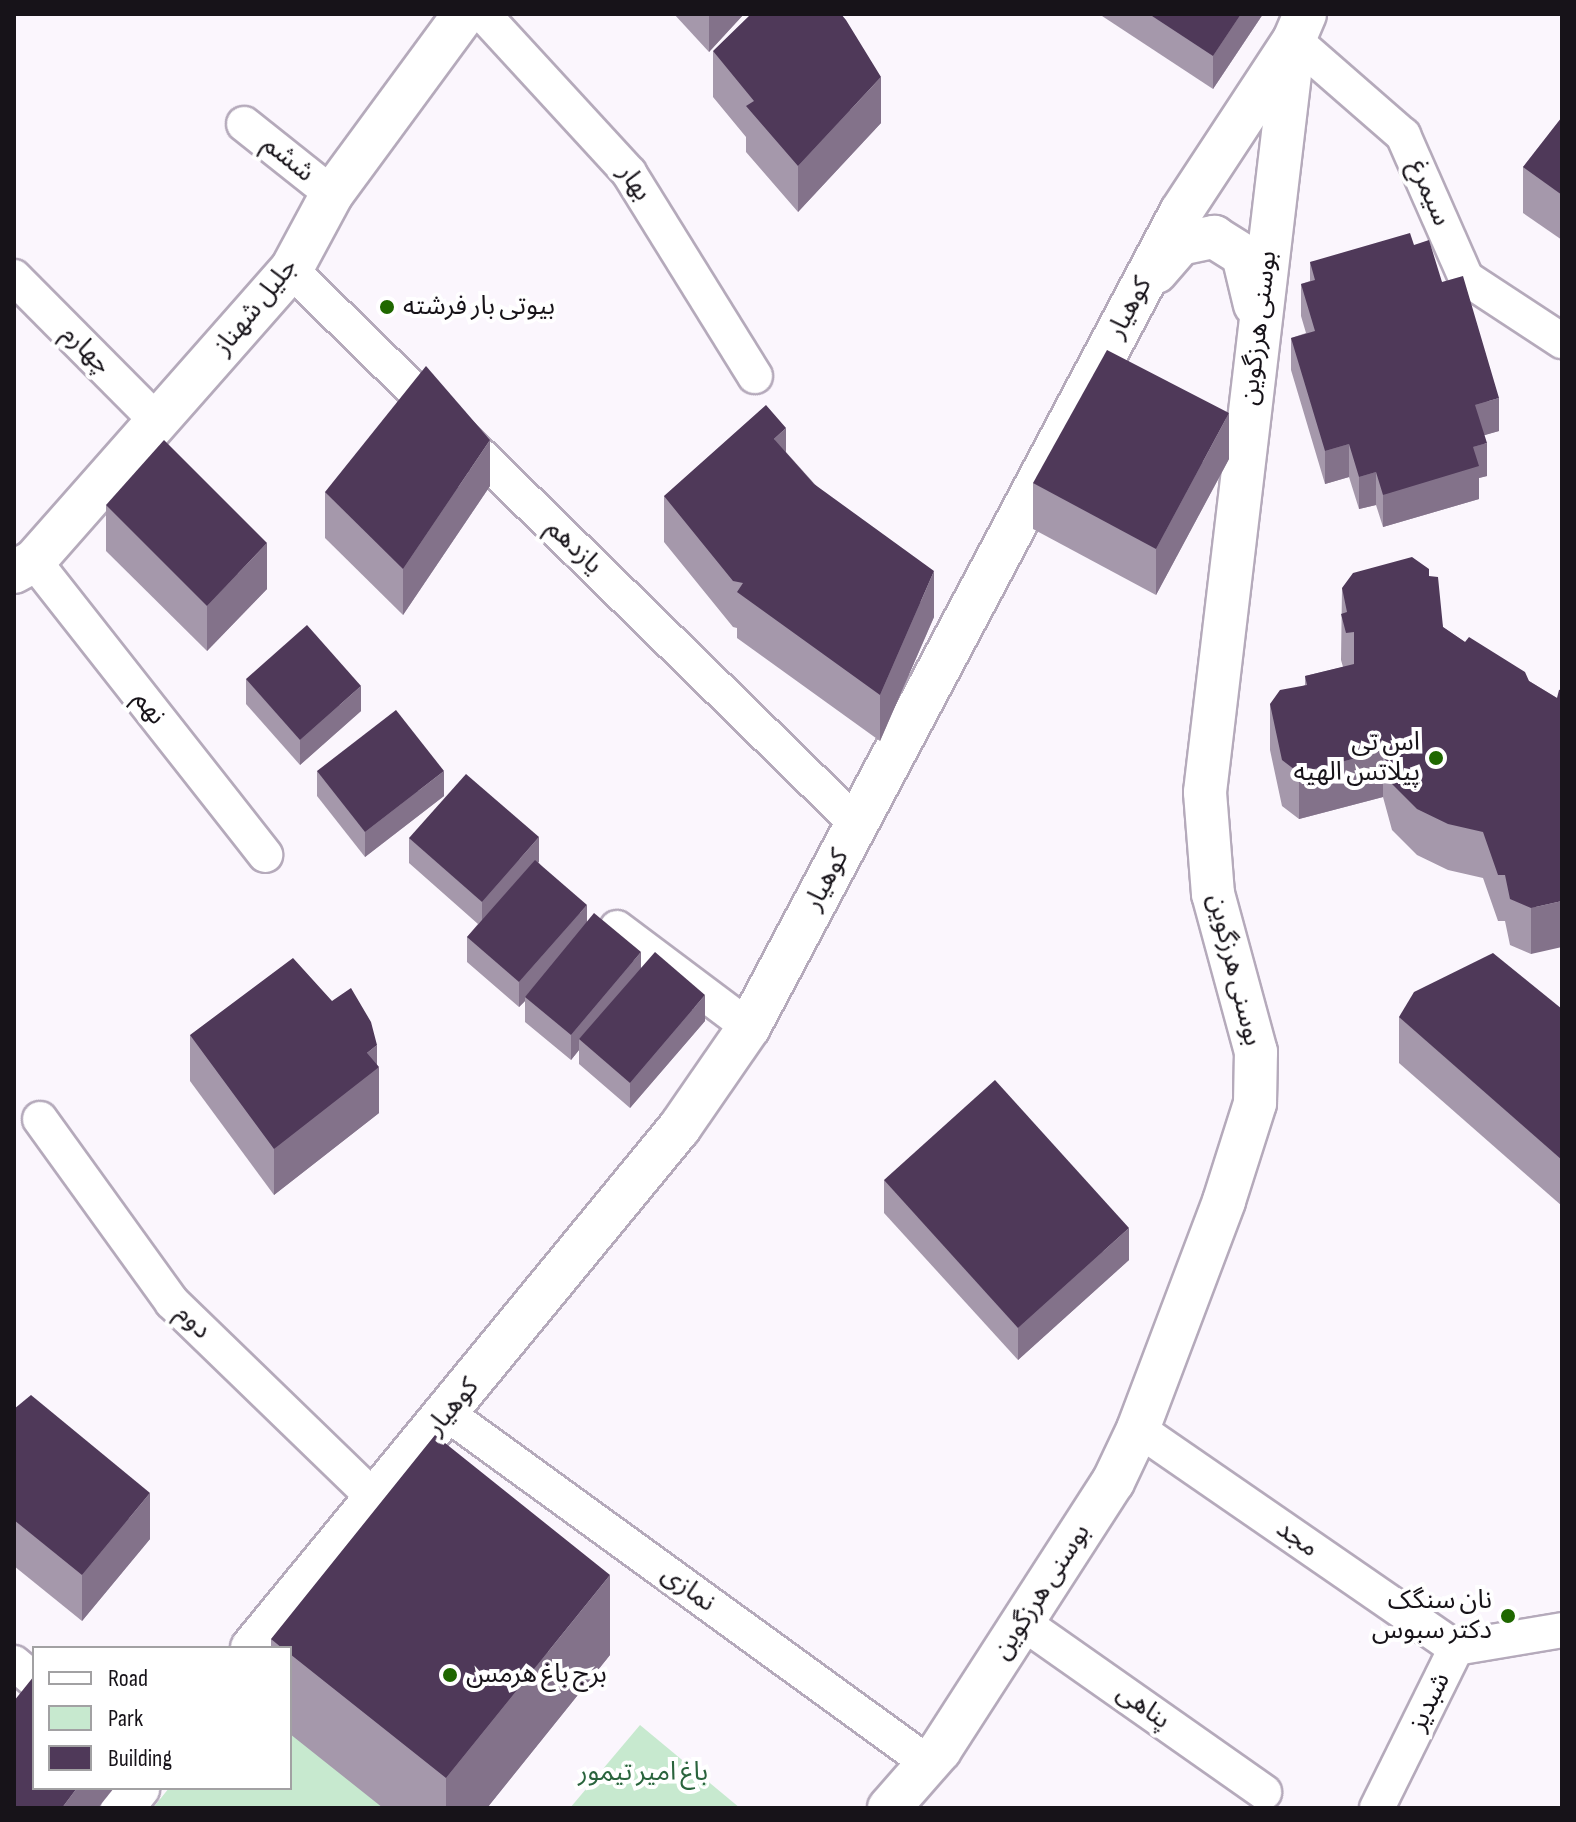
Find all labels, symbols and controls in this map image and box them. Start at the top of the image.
street label: ششم [256,129,320,189]
street label: سیمرغ [1401,155,1457,231]
street label: بهار [611,159,657,207]
street label: بوسنی هرزگوین [1234,249,1284,407]
street label: جلیل شهناز [208,252,304,362]
street label: کوهیار [1101,272,1159,344]
place label: بیوتی بار فرشته [403,291,555,323]
marker: بیوتی بار فرشته [378,298,396,316]
street label: چهارم [55,319,117,381]
street label: یازدهم [539,513,609,581]
street label: نهم [126,685,172,731]
place label: اس تی پیلاتس الهیه [1294,727,1420,788]
marker: اس تی پیلاتس الهیه [1427,749,1445,767]
street label: کوهیار [798,844,856,916]
street label: بوسنی هرزگوین [1200,891,1268,1049]
street label: دوم [169,1298,217,1346]
street label: کوهیار [420,1372,486,1442]
street label: مجد [1270,1514,1324,1564]
street label: بوسنی هرزگوین [987,1518,1097,1666]
street label: نمازی [655,1559,721,1619]
place label: نان سنگک دکتر سبوس [1372,1585,1492,1646]
marker: نان سنگک دکتر سبوس [1499,1607,1517,1625]
legend [32,1646,292,1790]
place label: برج باغ هرمس [466,1659,607,1691]
text: Road [108,1664,148,1693]
marker: برج باغ هرمس [441,1666,459,1684]
street label: شبدیز [1403,1668,1457,1736]
street label: پناهی [1110,1677,1176,1737]
text: Park [108,1704,143,1733]
text: Building [108,1744,172,1773]
park label: باغ امیر تیمور [578,1757,708,1789]

